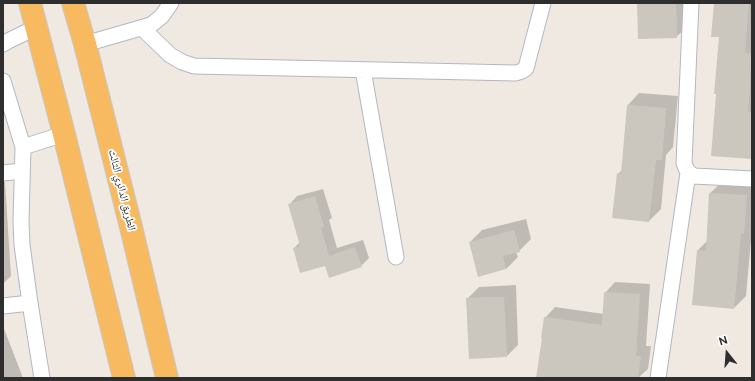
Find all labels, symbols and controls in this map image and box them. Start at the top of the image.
street label: الطريق الدائري الثالث [106,148,138,232]
north arrow [707,333,747,373]
text: N [717,334,729,348]

